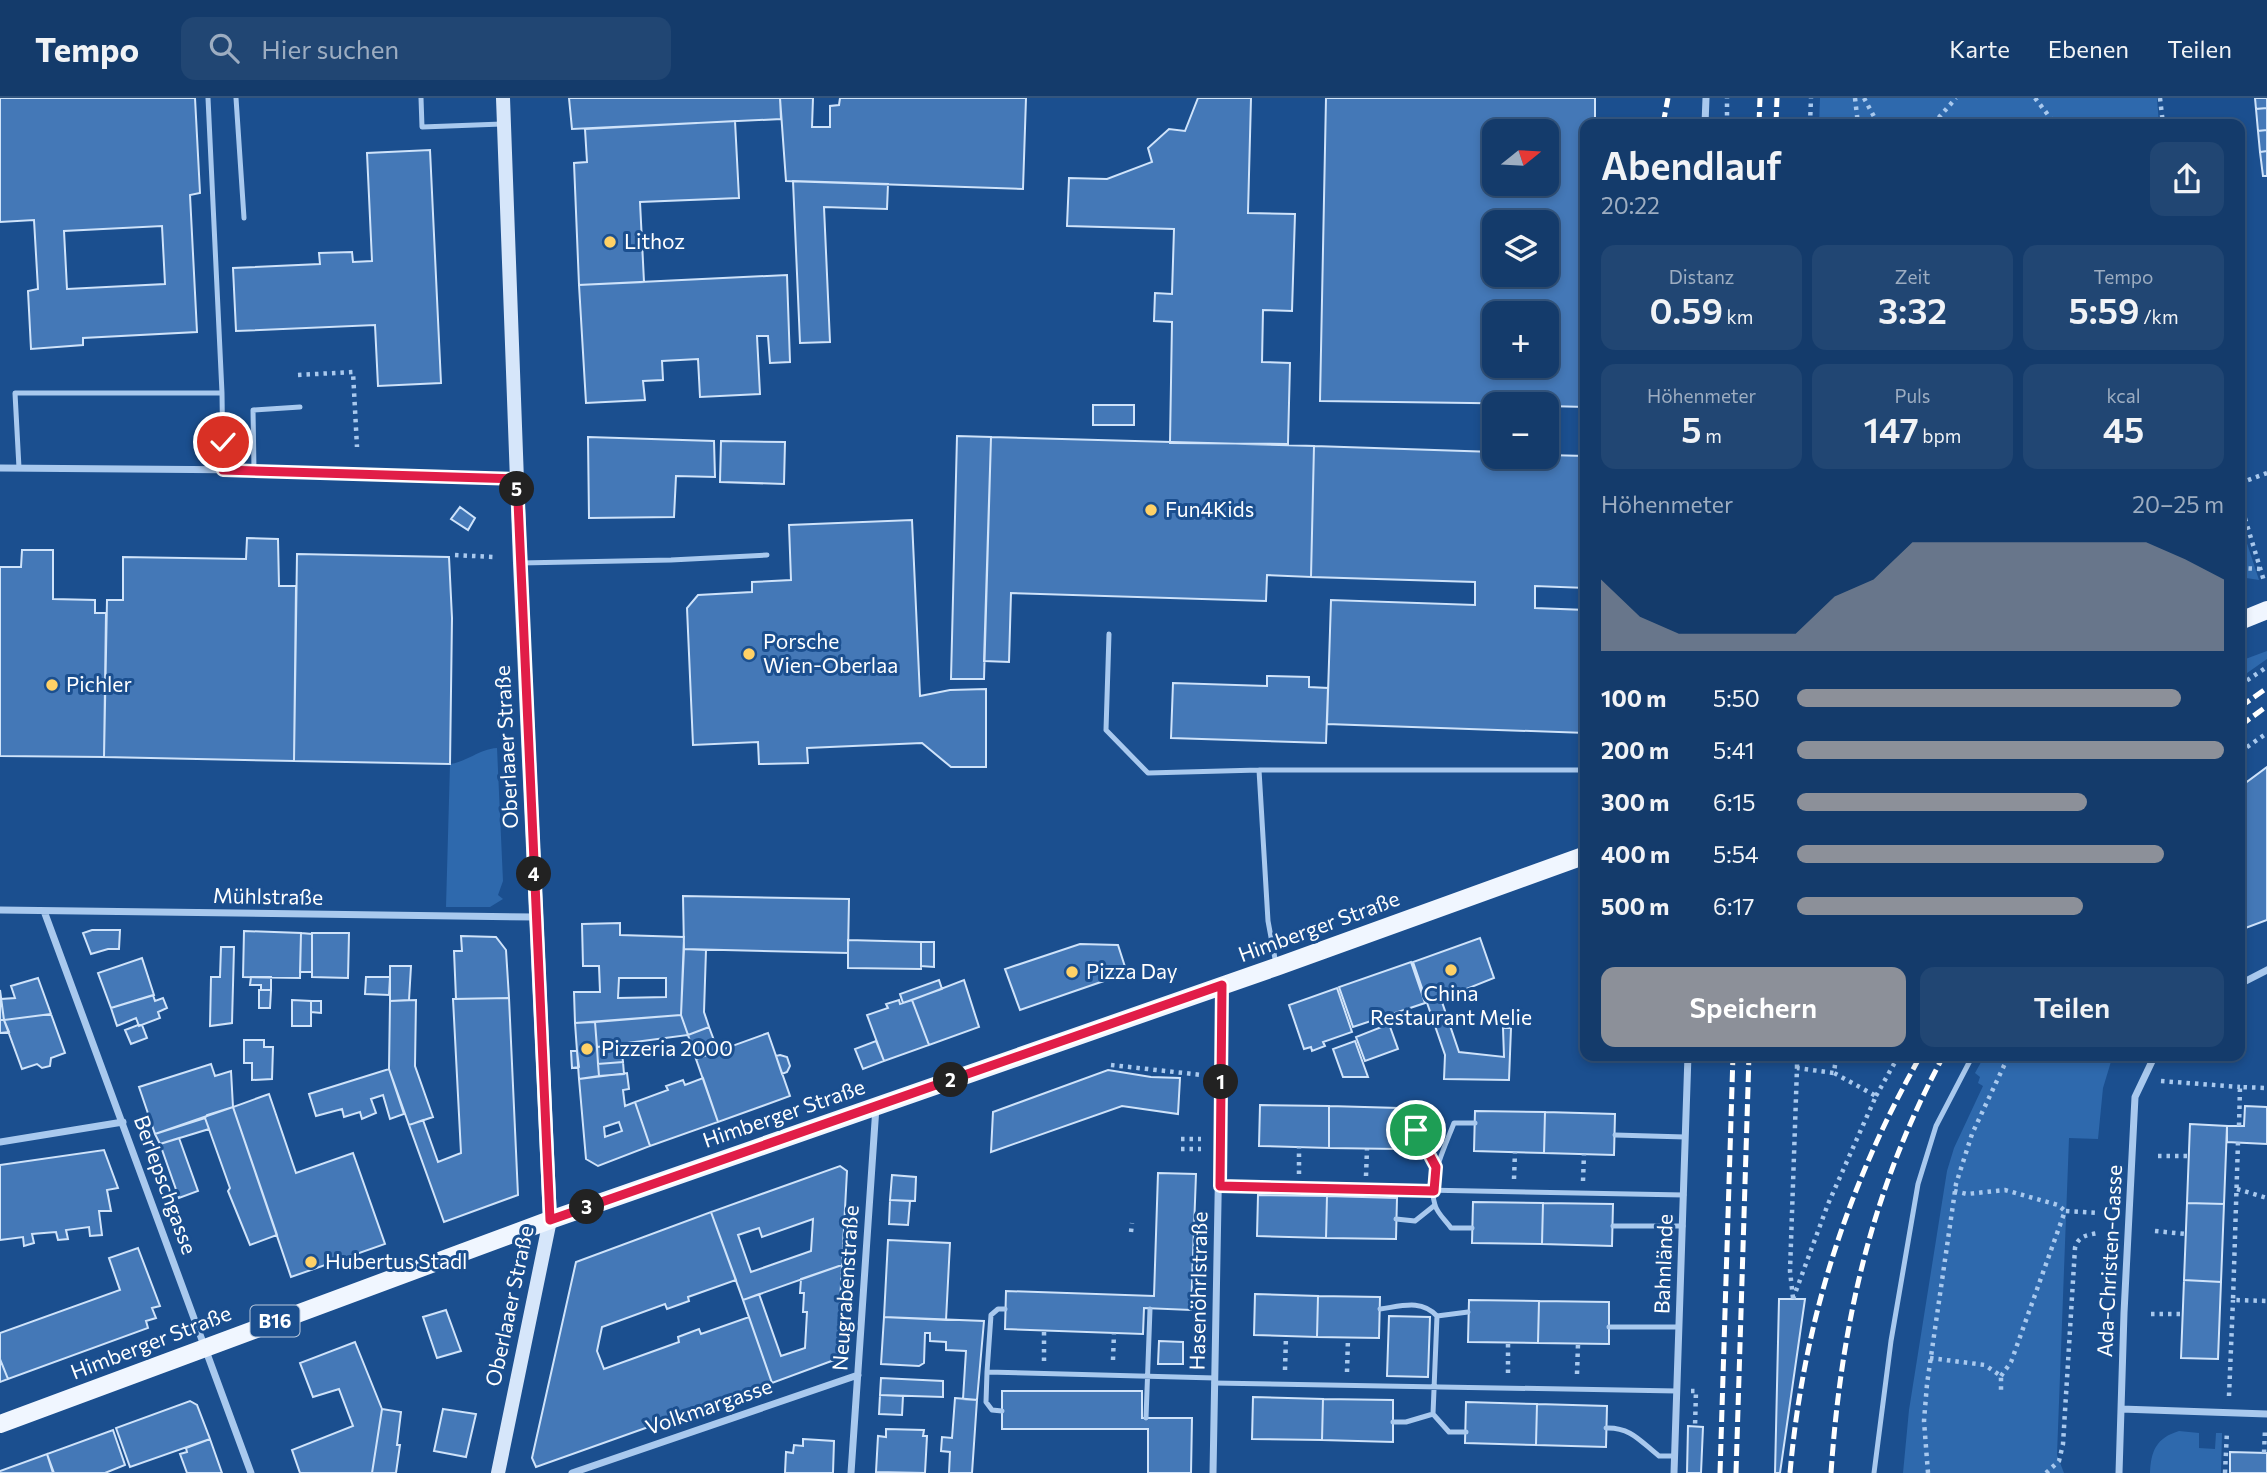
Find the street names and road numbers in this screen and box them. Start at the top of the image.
street label: Oberlaaer Straße [489,665,522,829]
street label: Mühlstraße [213,882,323,909]
street label: Himberger Straße [1234,885,1402,966]
street label: Himberger Straße [699,1073,868,1152]
street label: Berlepschgasse [130,1112,203,1257]
street label: Ada-Christen-Gasse [2091,1164,2126,1358]
street label: Neugrabenstraße [826,1204,863,1371]
street label: Hasenöhrlstraße [1184,1211,1211,1371]
street label: Bahnlände [1648,1214,1677,1314]
street label: Oberlaaer Straße [479,1223,538,1388]
street label: Himberger Straße [67,1300,234,1384]
road number: B16 [250,1306,300,1336]
street label: Volkmargasse [642,1372,775,1439]

